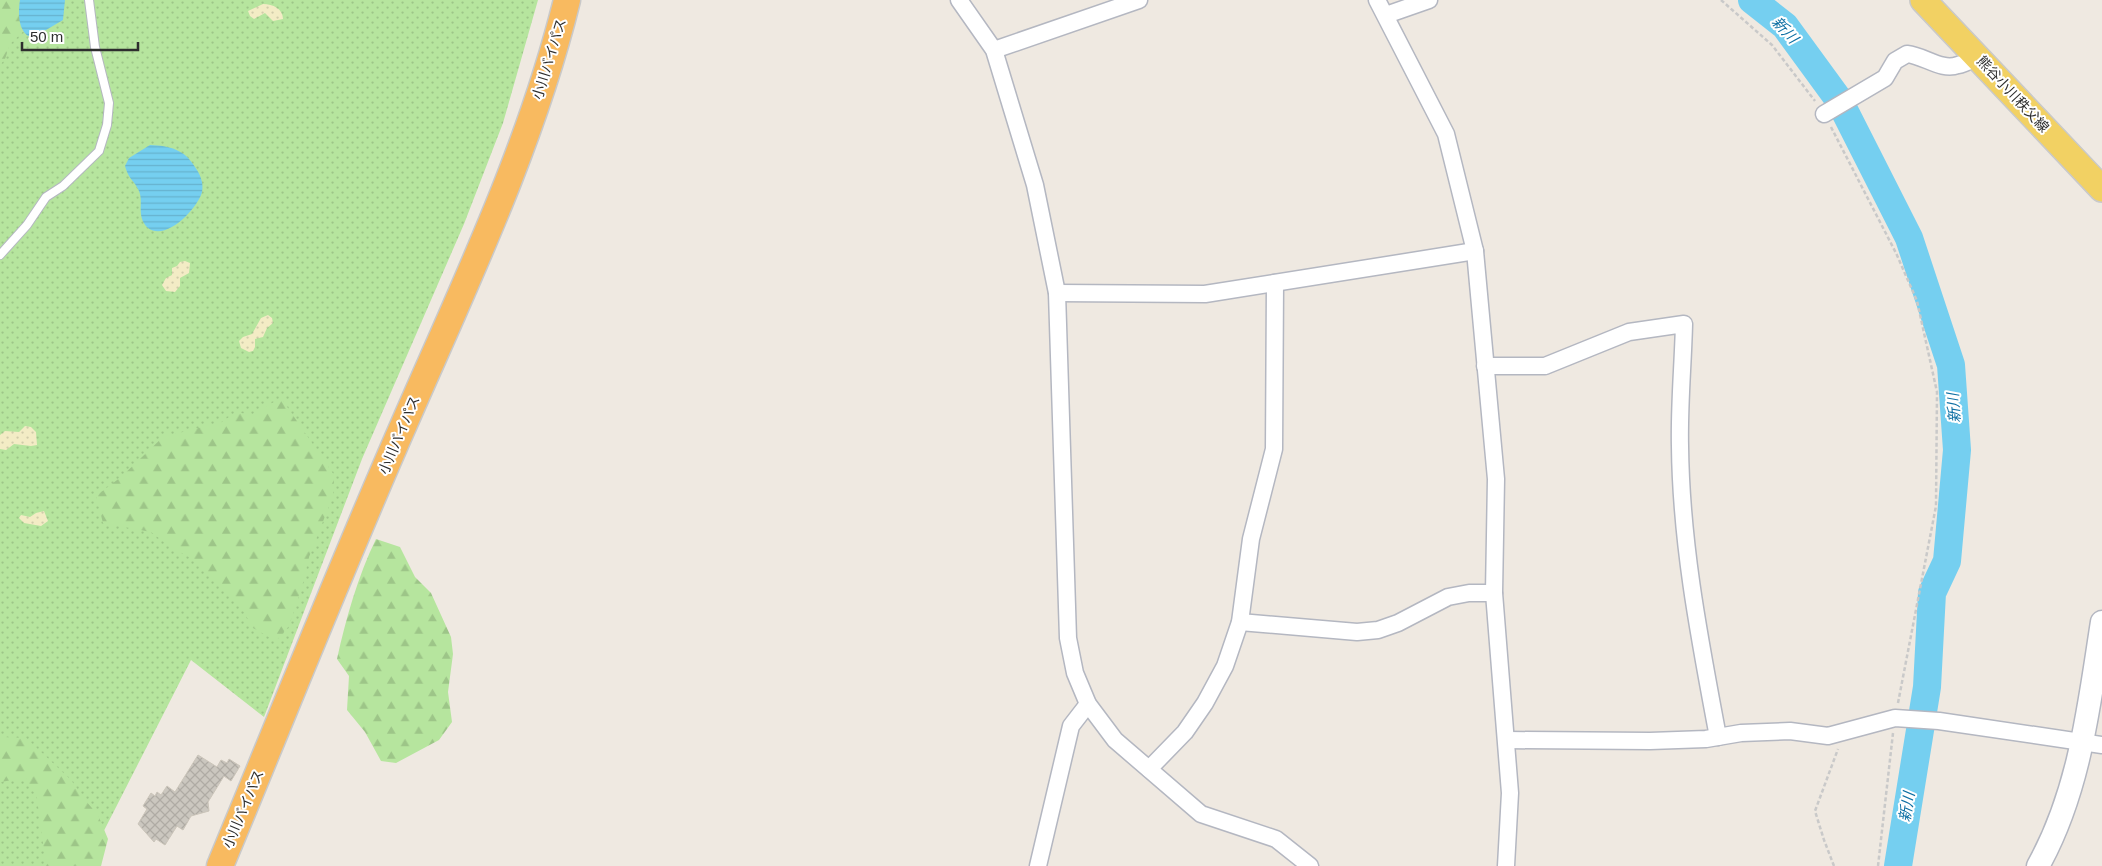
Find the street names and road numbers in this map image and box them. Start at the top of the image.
street label: 小川バイパス [529,17,569,101]
street label: 熊谷小川秩父線 [1974,53,2052,135]
street label: 小川バイパス [375,393,423,477]
street label: 小川バイパス [219,767,267,851]

